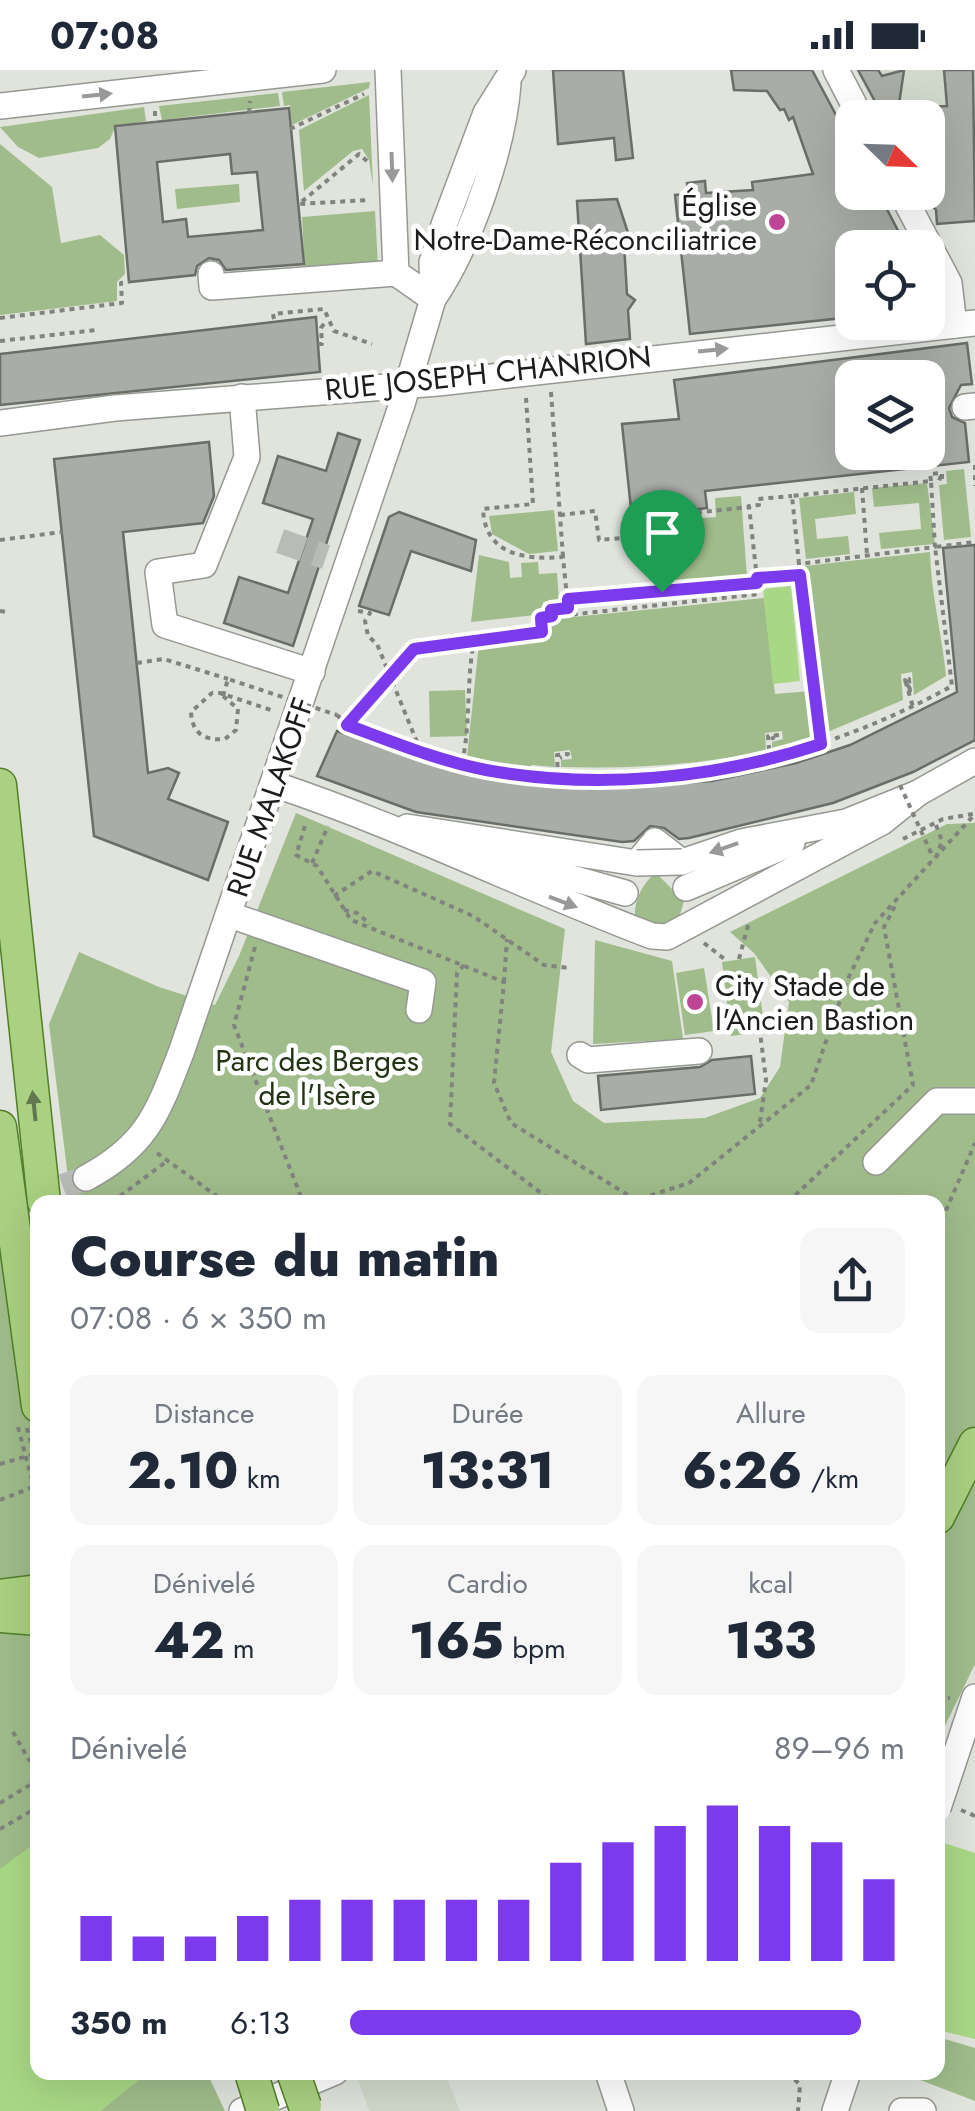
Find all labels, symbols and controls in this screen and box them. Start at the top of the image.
text: 07:08 [50,8,159,63]
one-way arrow [82,87,113,103]
north arrow [835,100,945,210]
map controls [835,100,945,470]
one-way arrow [384,152,400,184]
place label: Église Notre-Dame-Réconciliatrice [414,184,757,261]
marker: Église Notre-Dame-Réconciliatrice [766,211,788,233]
button: locate [835,230,945,340]
street label: RUE JOSEPH CHANRION [323,334,653,412]
one-way arrow [697,342,729,358]
button: layers [835,360,945,470]
pin [620,490,705,593]
icon: arrive [635,505,690,560]
street label: RUE MALAKOFF [216,691,324,903]
one-way arrow [709,841,739,856]
one-way arrow [548,895,578,911]
place label: City Stade de l'Ancien Bastion [715,964,914,1041]
marker: City Stade de l'Ancien Bastion [684,991,706,1013]
park label: Parc des Berges de l'Isère [215,1039,419,1116]
one-way arrow [26,1089,42,1121]
text: Course du matin [70,1217,500,1297]
button: share [800,1228,905,1333]
text: 07:08 · 6 × 350 m [70,1295,327,1341]
text: Distance [154,1393,254,1434]
text: Durée [452,1393,523,1434]
text: Allure [736,1393,806,1434]
text: 2.10 [127,1434,238,1507]
text: 13:31 [421,1434,554,1507]
text: 6:26 [682,1434,802,1507]
text: km [238,1458,281,1499]
text: /km [802,1458,859,1499]
text: Dénivelé [153,1563,255,1604]
text: Cardio [447,1563,528,1604]
text: kcal [748,1563,793,1604]
text: 42 [154,1604,224,1677]
text: 165 [409,1604,504,1677]
text: 133 [726,1604,816,1677]
text: m [224,1628,255,1669]
text: bpm [504,1628,566,1669]
text: Dénivelé [70,1725,187,1771]
text: 89–96 m [774,1725,905,1771]
text: 350 m [70,2000,168,2046]
text: 6:13 [230,2000,290,2046]

